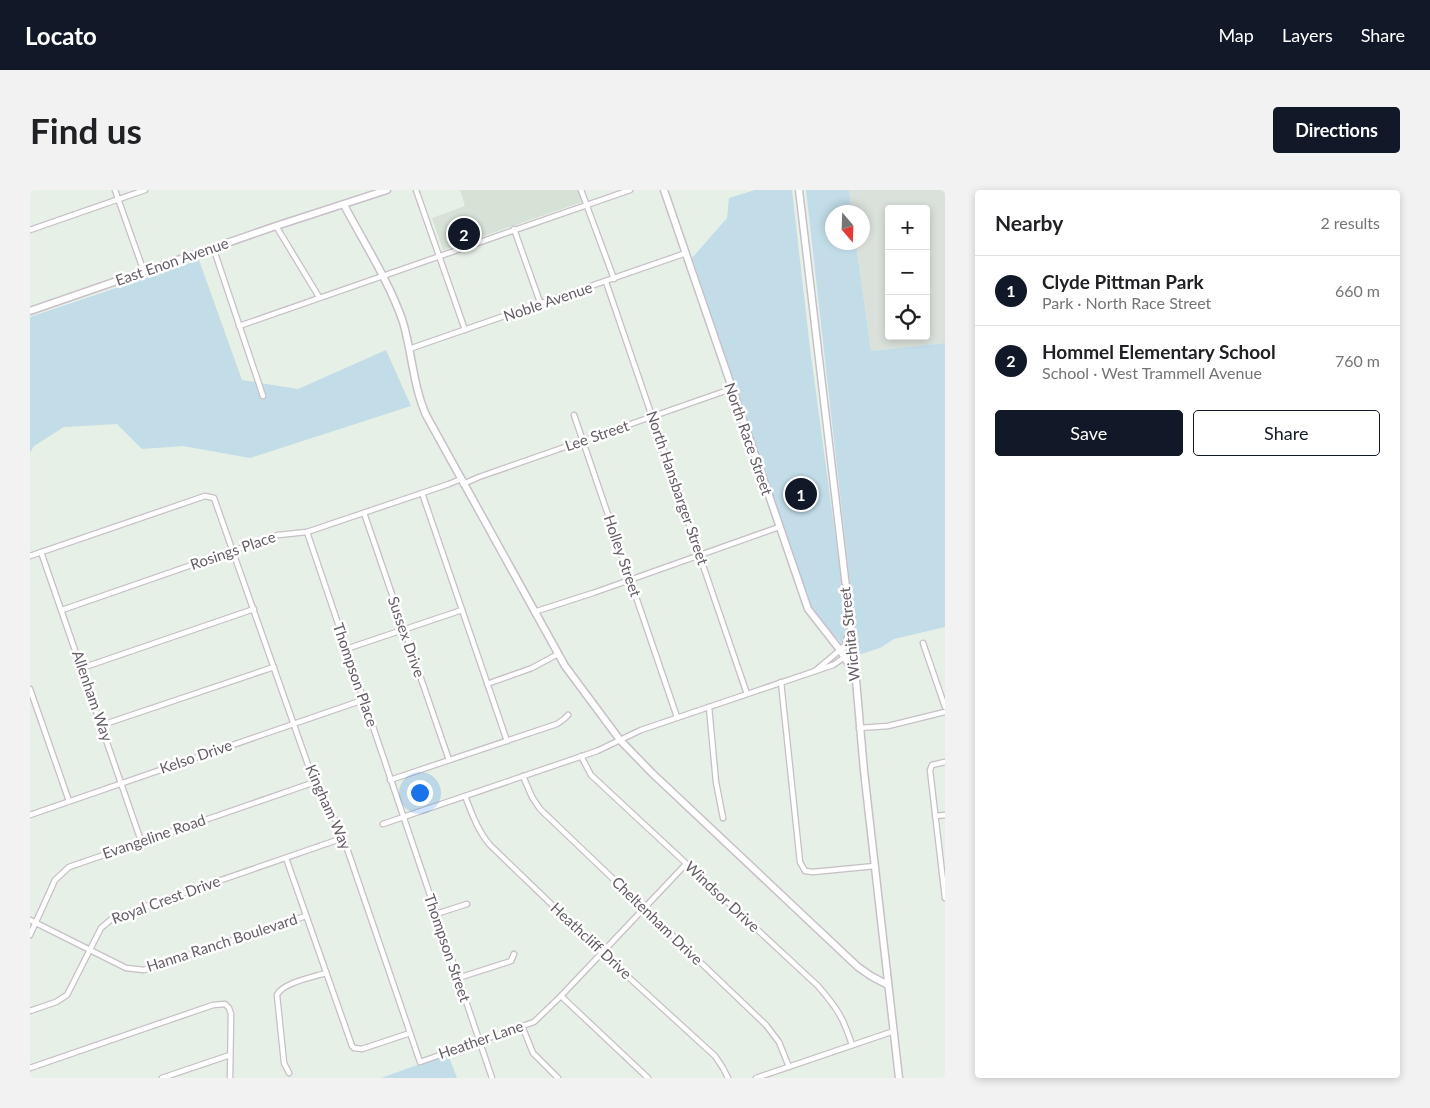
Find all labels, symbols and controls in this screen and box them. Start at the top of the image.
text: Locato [25,21,97,50]
text: Map [1218,24,1254,46]
text: Layers [1282,24,1333,46]
text: Share [1361,24,1405,46]
button: Directions [1273,107,1400,153]
text: Find us [30,109,142,151]
north arrow [825,205,870,250]
map controls [885,205,930,340]
button: + [885,205,930,250]
text: Nearby [995,210,1063,235]
text: 2 results [1320,213,1380,232]
pin: 2 [448,215,480,253]
street label: East Enon Avenue [113,233,231,289]
button: − [885,250,930,295]
text: Clyde Pittman Park [1042,270,1204,293]
street label: Noble Avenue [501,277,594,325]
text: 1 [1006,281,1016,300]
text: 660 m [1335,281,1380,300]
text: Park · North Race Street [1042,293,1211,312]
button: locate [885,295,930,340]
text: Hommel Elementary School [1042,340,1276,363]
text: 2 [1006,351,1016,370]
text: 760 m [1335,351,1380,370]
text: School · West Trammell Avenue [1042,363,1262,382]
street label: North Race Street [721,380,777,498]
street label: North Hansbarger Street [643,408,713,568]
button: Save [995,410,1183,456]
button: Share [1193,410,1380,456]
street label: Lee Street [562,416,632,454]
pin: 1 [785,475,817,513]
street label: Holley Street [601,512,646,599]
street label: Rosings Place [188,527,278,573]
street label: Wichita Street [835,586,863,682]
street label: Sussex Drive [385,594,429,680]
street label: Thompson Place [330,620,382,729]
street label: Allenham Way [69,648,117,744]
street label: Kelso Drive [157,735,234,777]
street label: Kingham Way [302,761,356,852]
your location [407,780,433,806]
street label: Evangeline Road [100,810,208,862]
street label: Windsor Drive [682,857,764,935]
street label: Royal Crest Drive [109,871,222,927]
street label: Cheltenham Drive [609,872,707,968]
street label: Thompson Street [421,891,475,1005]
street label: Heathcliff Drive [548,898,636,982]
street label: Hanna Ranch Boulevard [144,909,299,975]
street label: Heather Lane [436,1016,526,1062]

